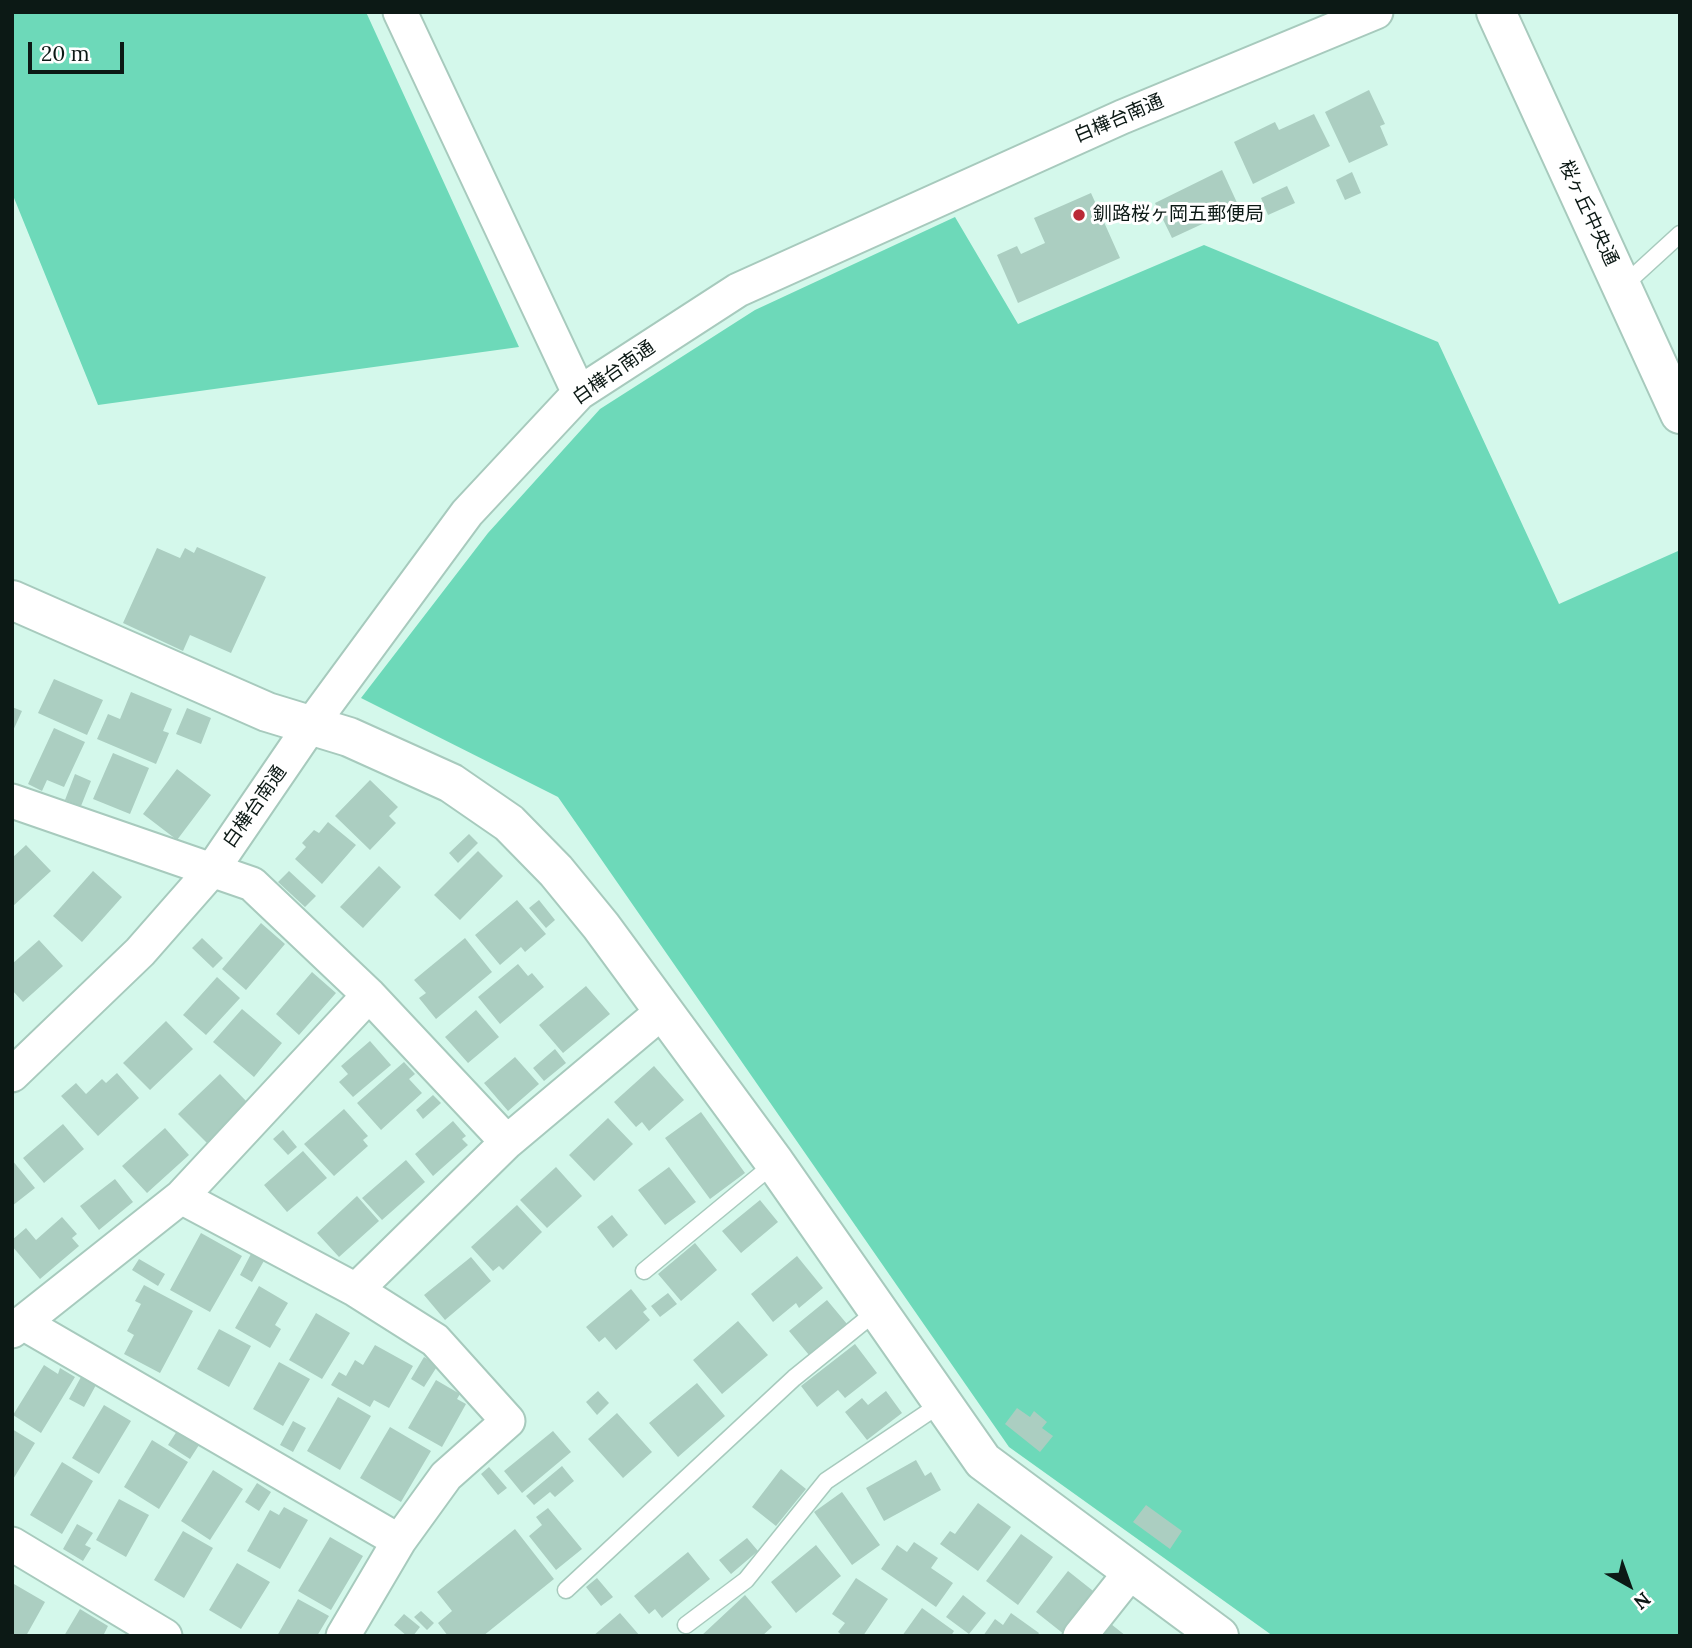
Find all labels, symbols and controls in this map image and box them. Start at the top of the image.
scale bar [32,28,128,72]
text: 20 m [41,40,90,67]
street label: 白樺台南通 [1071,90,1167,148]
street label: 桜ヶ丘中央通 [1554,157,1622,269]
place label: 釧路桜ヶ岡五郵便局 [1093,204,1264,226]
marker: 釧路桜ヶ岡五郵便局 [1071,207,1087,223]
street label: 白樺台南通 [569,336,659,410]
street label: 白樺台南通 [218,762,292,852]
north arrow [1594,1550,1664,1620]
text: N [1629,1587,1656,1615]

